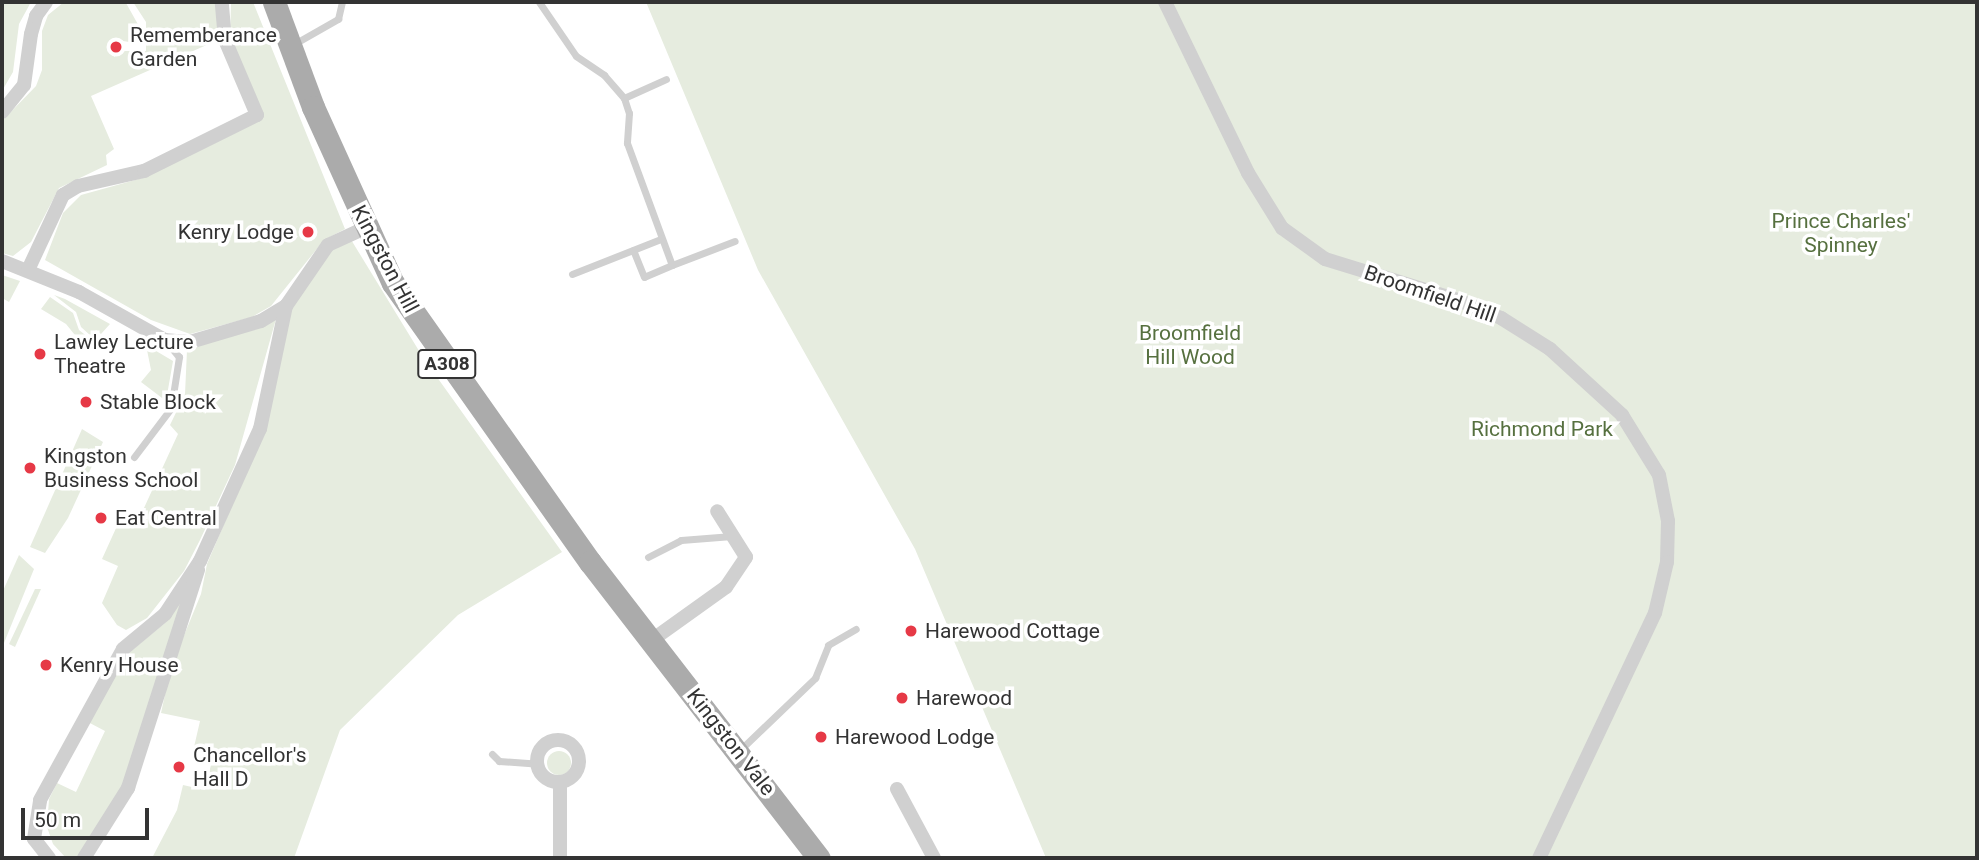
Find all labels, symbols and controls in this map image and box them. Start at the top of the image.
place label: Rememberance Garden [130,22,277,72]
marker: Rememberance Garden [108,39,124,55]
street label: Kingston Hill [346,201,424,317]
park label: Prince Charles' Spinney [1772,208,1910,258]
place label: Kenry Lodge [178,219,294,245]
marker: Kenry Lodge [300,224,316,240]
street label: Broomfield Hill [1361,260,1499,328]
park label: Broomfield Hill Wood [1139,320,1241,370]
place label: Lawley Lecture Theatre [54,329,194,379]
marker: Lawley Lecture Theatre [32,346,48,362]
road number: A308 [417,348,477,380]
place label: Stable Block [100,389,216,415]
marker: Stable Block [78,394,94,410]
park label: Richmond Park [1471,416,1613,442]
place label: Kingston Business School [44,443,198,493]
marker: Kingston Business School [22,460,38,476]
place label: Eat Central [115,505,217,531]
marker: Eat Central [93,510,109,526]
place label: Harewood Cottage [925,618,1100,644]
marker: Harewood Cottage [903,623,919,639]
place label: Kenry House [60,652,179,678]
marker: Kenry House [38,657,54,673]
street label: Kingston Vale [682,684,780,800]
place label: Harewood [916,685,1012,711]
marker: Harewood [894,690,910,706]
place label: Harewood Lodge [835,724,994,750]
marker: Harewood Lodge [813,729,829,745]
place label: Chancellor's Hall D [193,742,307,792]
marker: Chancellor's Hall D [171,759,187,775]
scale bar [24,794,152,838]
text: 50 m [34,808,81,832]

